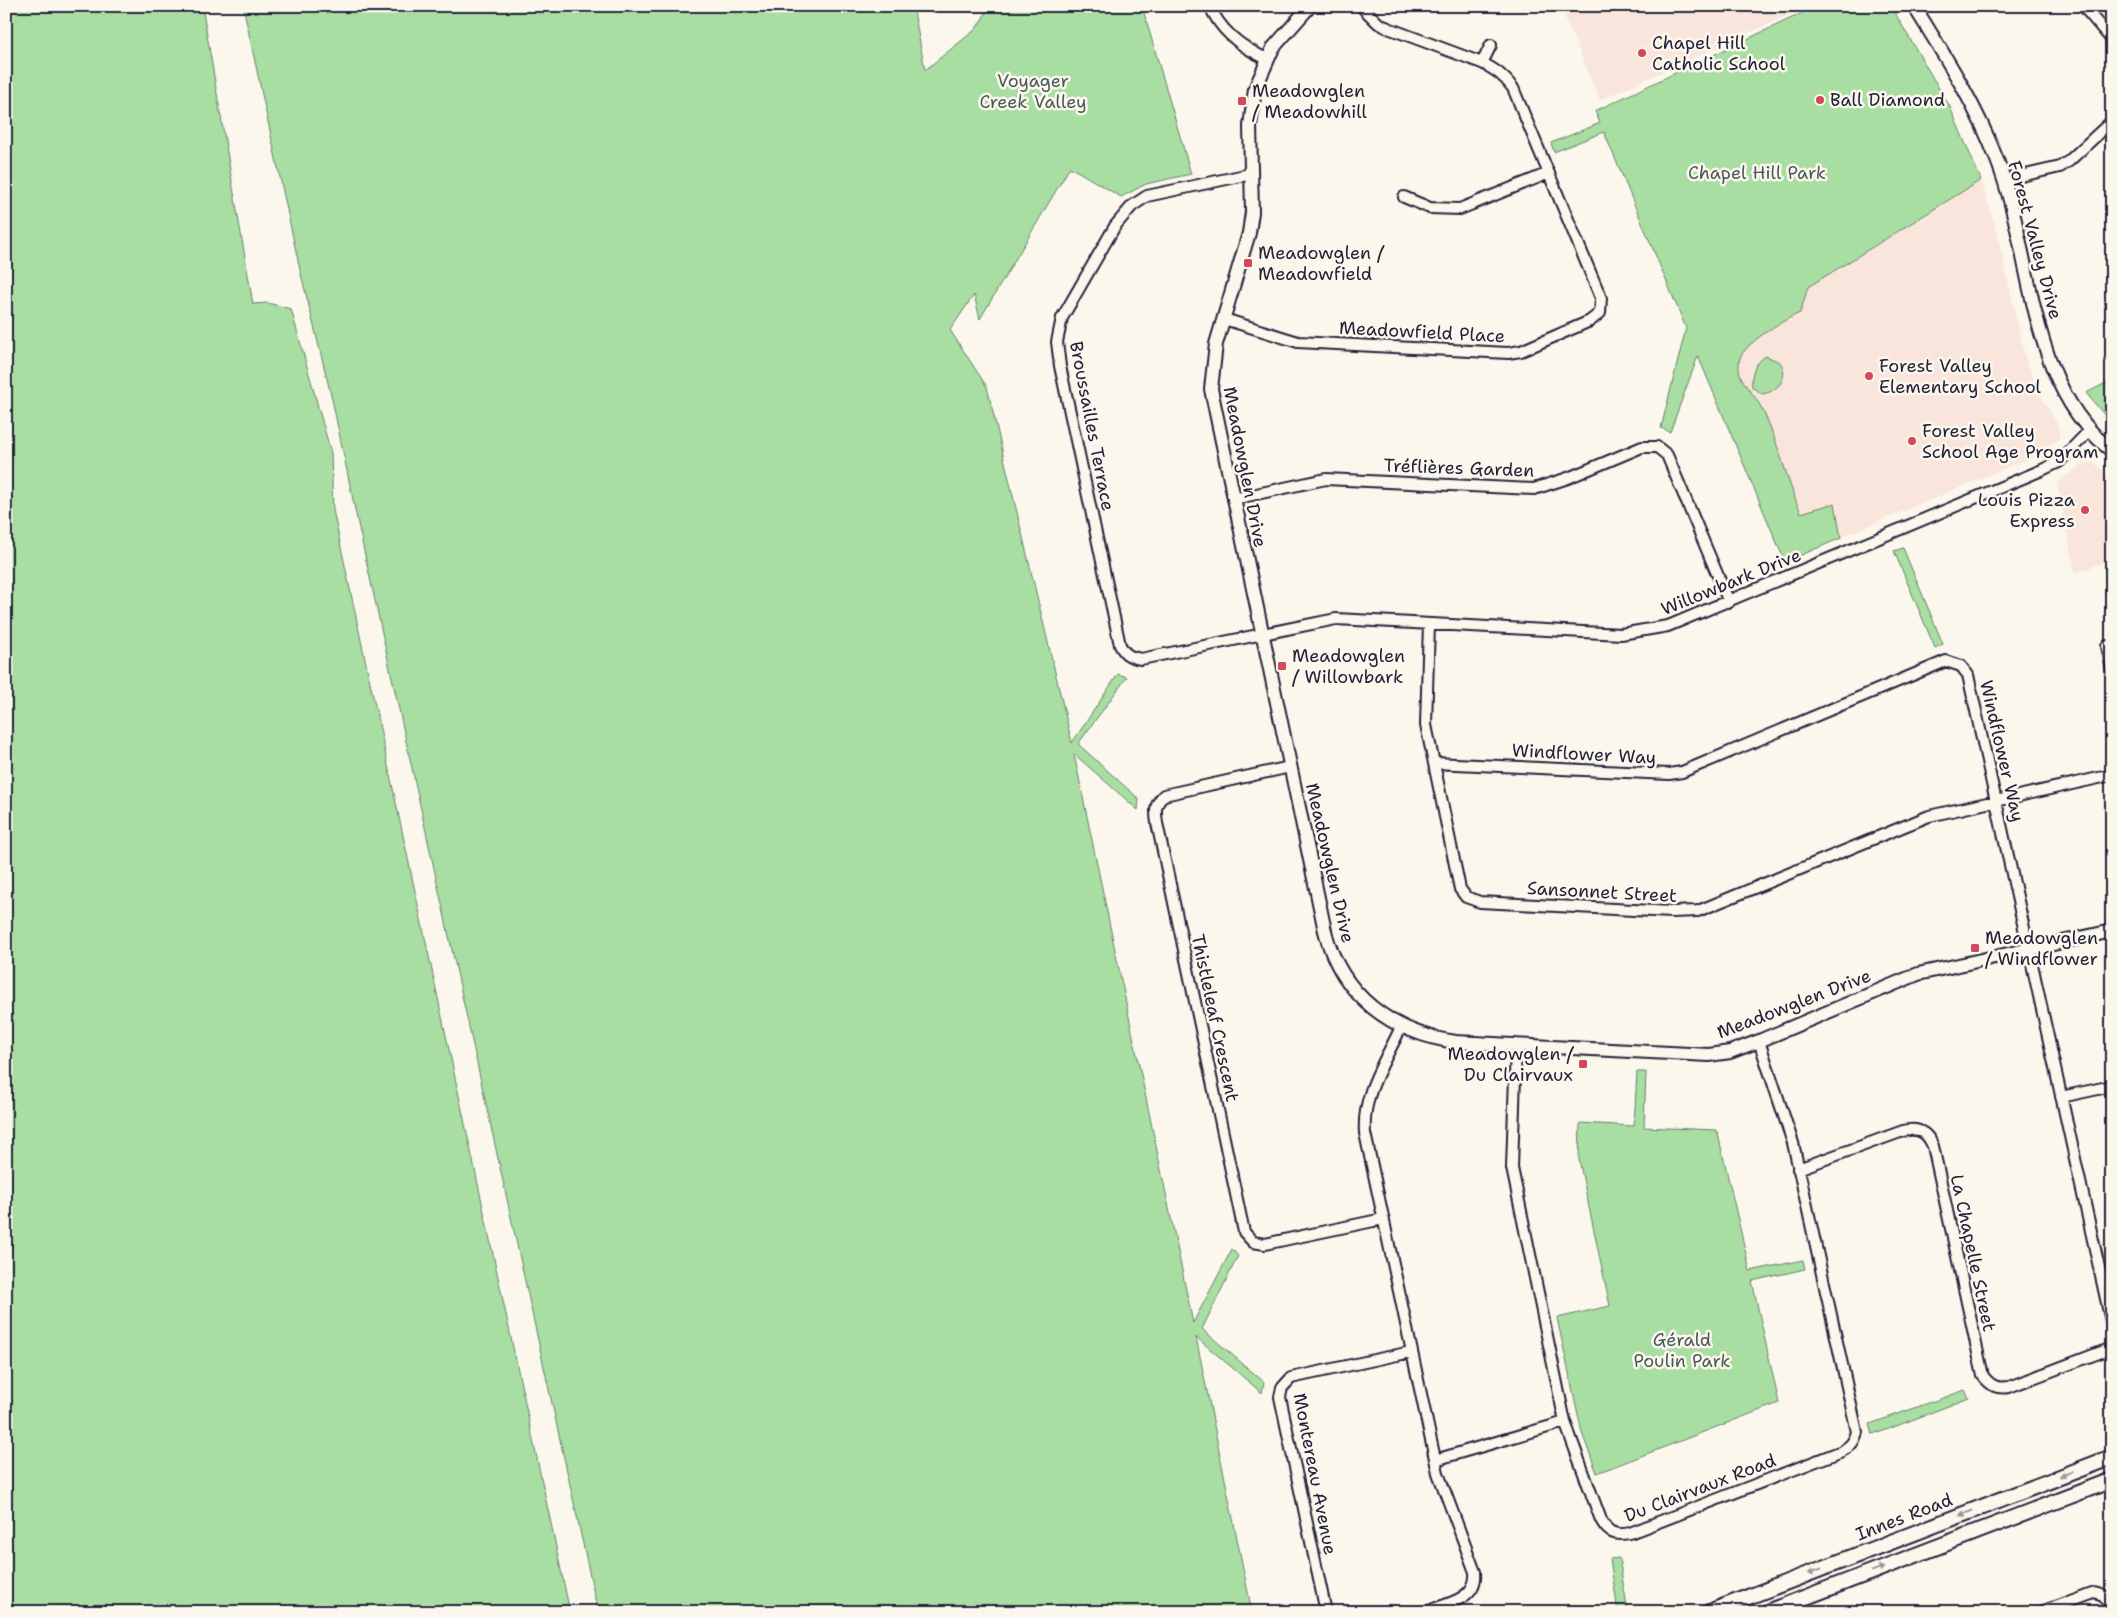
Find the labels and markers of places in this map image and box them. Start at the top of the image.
place label: Chapel Hill Catholic School [1652,31,1786,76]
marker: Chapel Hill Catholic School [1636,47,1648,59]
place label: Meadowglen / Meadowhill [1252,79,1368,124]
place label: Ball Diamond [1830,88,1945,112]
marker: Ball Diamond [1814,94,1826,106]
marker: Meadowglen / Meadowhill [1236,95,1248,107]
place label: Meadowglen / Meadowfield [1258,241,1385,286]
marker: Meadowglen / Meadowfield [1242,257,1254,269]
place label: Forest Valley Elementary School [1879,354,2042,399]
marker: Forest Valley Elementary School [1863,370,1875,382]
place label: Forest Valley School Age Program [1922,419,2099,464]
marker: Forest Valley School Age Program [1906,435,1918,447]
place label: Louis Pizza Express [1978,488,2075,533]
marker: Louis Pizza Express [2079,504,2091,516]
place label: Meadowglen / Willowbark [1292,644,1405,689]
marker: Meadowglen / Willowbark [1276,660,1288,672]
place label: Meadowglen / Windflower [1985,926,2098,971]
marker: Meadowglen / Windflower [1969,942,1981,954]
place label: Meadowglen / Du Clairvaux [1448,1042,1575,1087]
marker: Meadowglen / Du Clairvaux [1577,1058,1589,1070]

